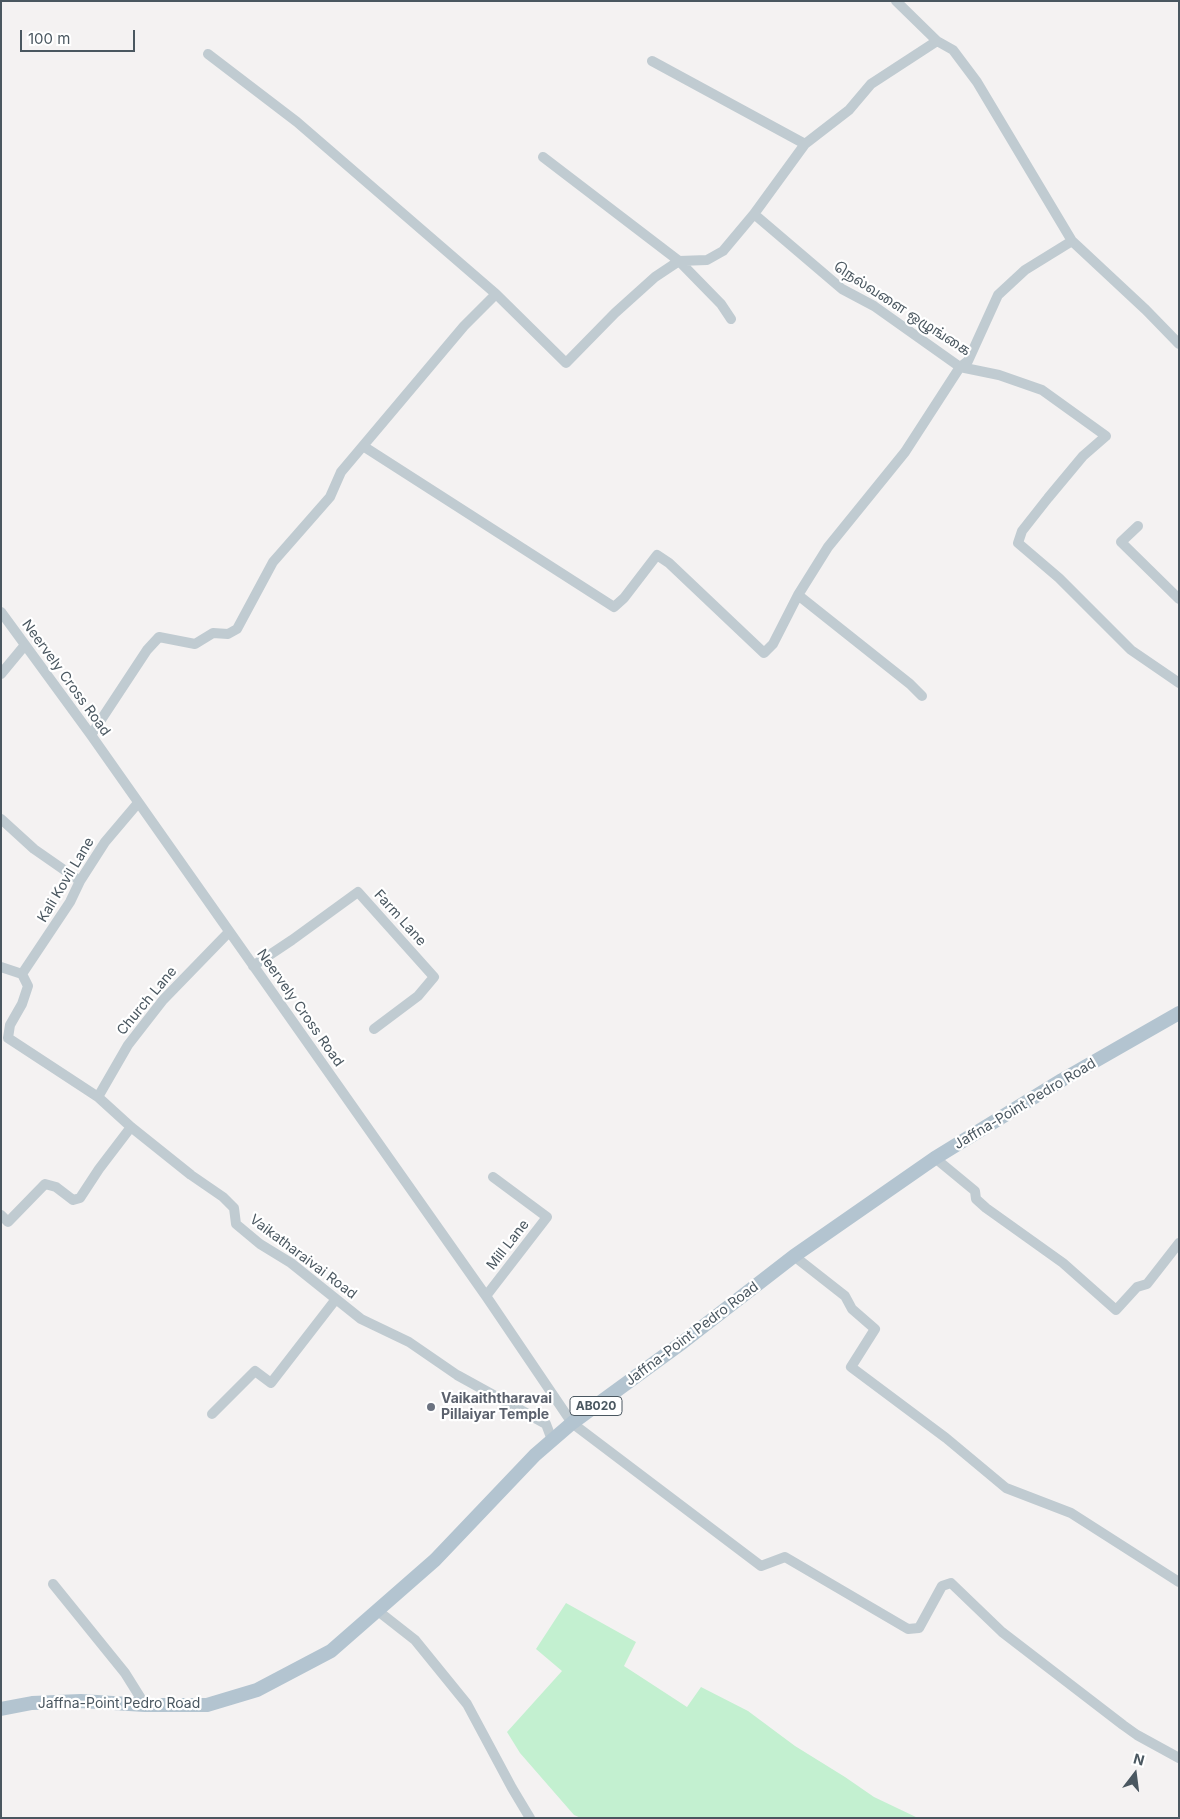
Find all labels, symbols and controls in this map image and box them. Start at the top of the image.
scale bar [22,20,138,52]
text: 100 m [28,29,70,48]
street label: நெல்வளை ஒழுங்கை [830,258,974,360]
street label: Neervely Cross Road [18,617,114,739]
street label: Kali Kovil Lane [34,835,98,925]
street label: Farm Lane [370,886,430,950]
street label: Neervely Cross Road [253,946,347,1070]
street label: Church Lane [113,963,181,1039]
street label: Jaffna-Point Pedro Road [951,1055,1099,1153]
street label: Vaikatharaivai Road [246,1211,360,1303]
street label: Mill Lane [483,1217,533,1273]
street label: Jaffna-Point Pedro Road [622,1278,762,1390]
place label: Vaikaiththaravai Pillaiyar Temple [441,1391,552,1424]
road number: AB020 [570,1396,622,1415]
marker: Vaikaiththaravai Pillaiyar Temple [425,1401,437,1413]
street label: Jaffna-Point Pedro Road [38,1696,200,1712]
north arrow [1110,1749,1160,1799]
text: N [1132,1749,1146,1769]

